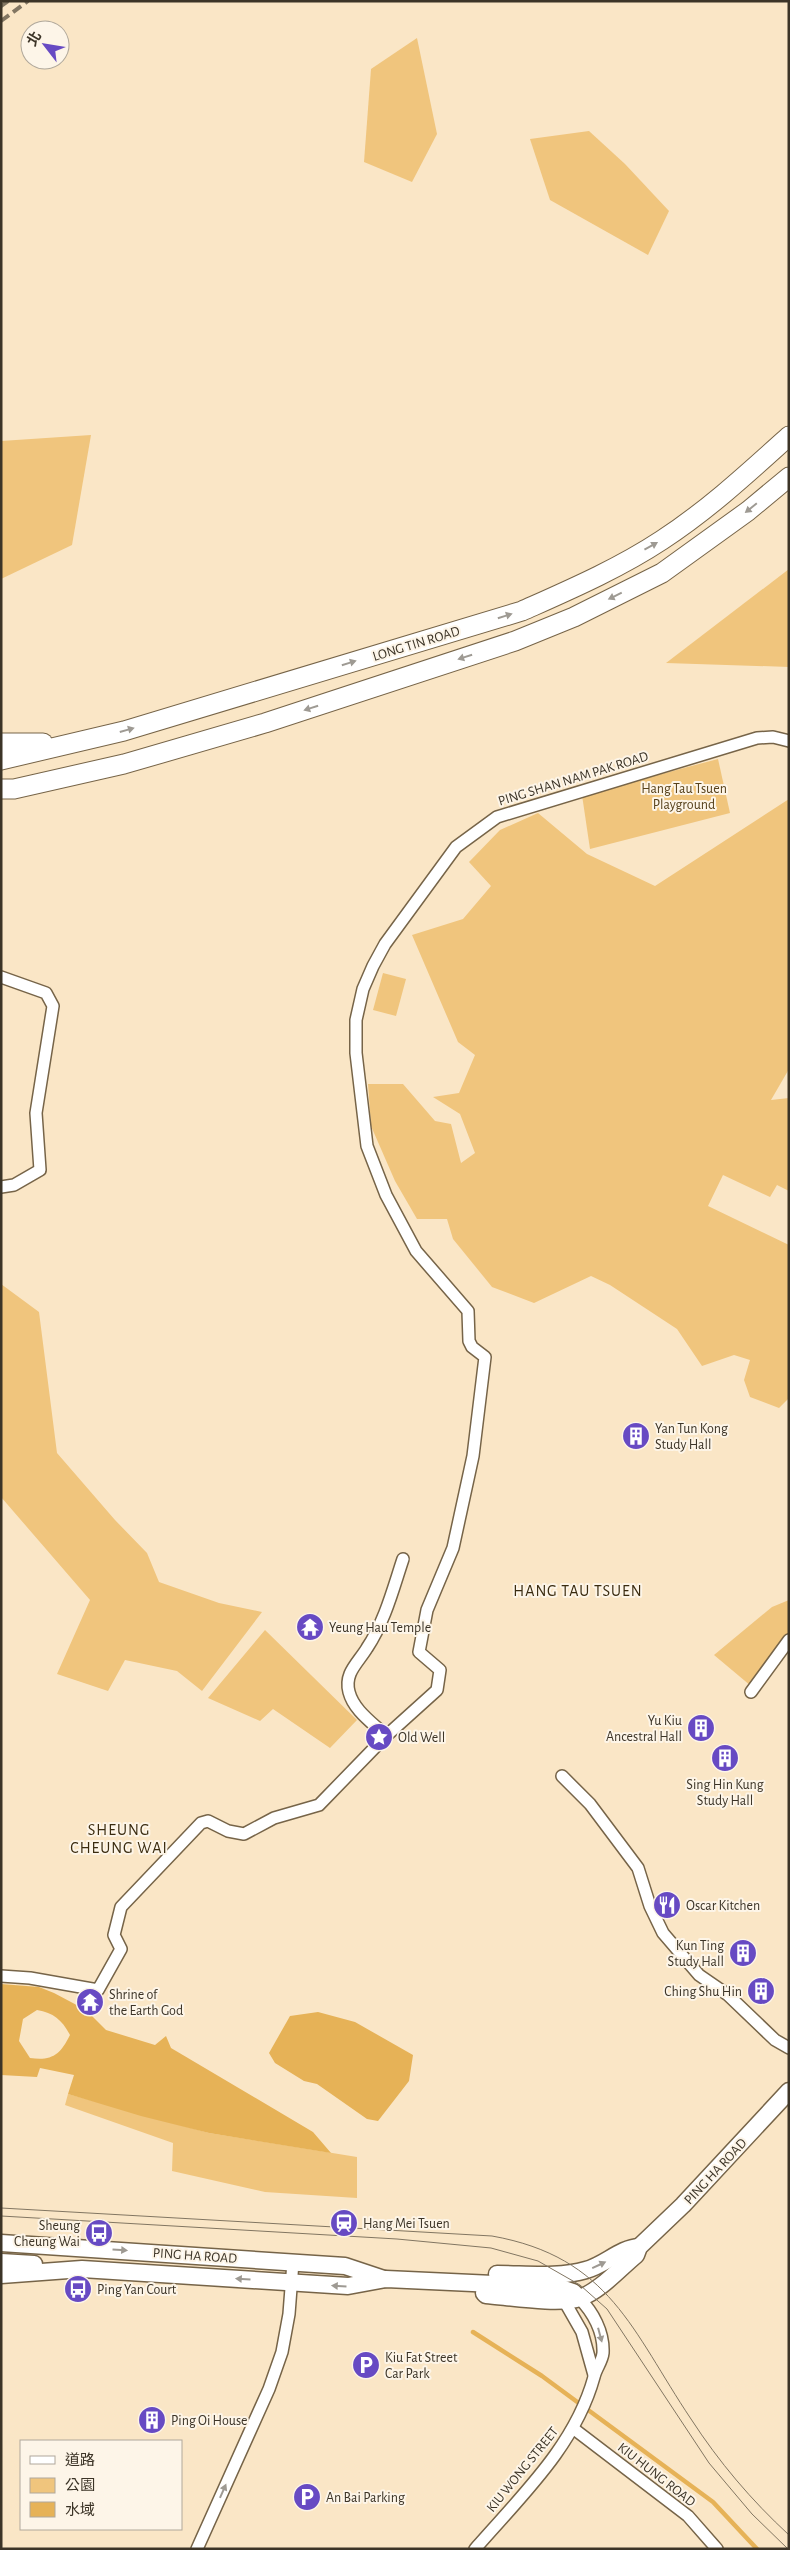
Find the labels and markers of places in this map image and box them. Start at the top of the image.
building icon: Yan Tun Kong Study Hall [621,1421,651,1451]
place label: Yan Tun Kong Study Hall [655,1422,728,1452]
temple icon: Yeung Hau Temple [295,1612,325,1642]
place label: Yeung Hau Temple [329,1621,431,1635]
building icon: Yu Kiu Ancestral Hall [686,1713,716,1743]
place label: Yu Kiu Ancestral Hall [606,1714,682,1744]
place icon: Old Well [364,1722,394,1752]
place label: Old Well [398,1731,445,1745]
building icon: Sing Hin Kung Study Hall [710,1743,740,1773]
place label: Sing Hin Kung Study Hall [686,1778,764,1808]
restaurant icon: Oscar Kitchen [652,1890,682,1920]
place label: Oscar Kitchen [686,1899,760,1913]
building icon: Kun Ting Study Hall [728,1938,758,1968]
place label: Kun Ting Study Hall [668,1939,724,1969]
building icon: Ching Shu Hin [746,1976,776,2006]
place label: Ching Shu Hin [664,1985,742,1999]
temple icon: Shrine of the Earth God [75,1987,105,2017]
place label: Shrine of the Earth God [109,1988,183,2018]
station icon: Hang Mei Tsuen [329,2208,359,2238]
place label: Hang Mei Tsuen [363,2217,450,2231]
bus stop icon: Sheung Cheung Wai [84,2218,114,2248]
place label: Sheung Cheung Wai [14,2219,80,2249]
bus stop icon: Ping Yan Court [63,2274,93,2304]
place label: Ping Yan Court [97,2283,177,2297]
parking icon: Kiu Fat Street Car Park [351,2350,381,2380]
place label: Kiu Fat Street Car Park [385,2351,458,2381]
building icon: Ping Oi House [137,2405,167,2435]
place label: Ping Oi House [171,2414,248,2428]
parking icon: An Bai Parking [292,2482,322,2512]
place label: An Bai Parking [326,2491,405,2505]

